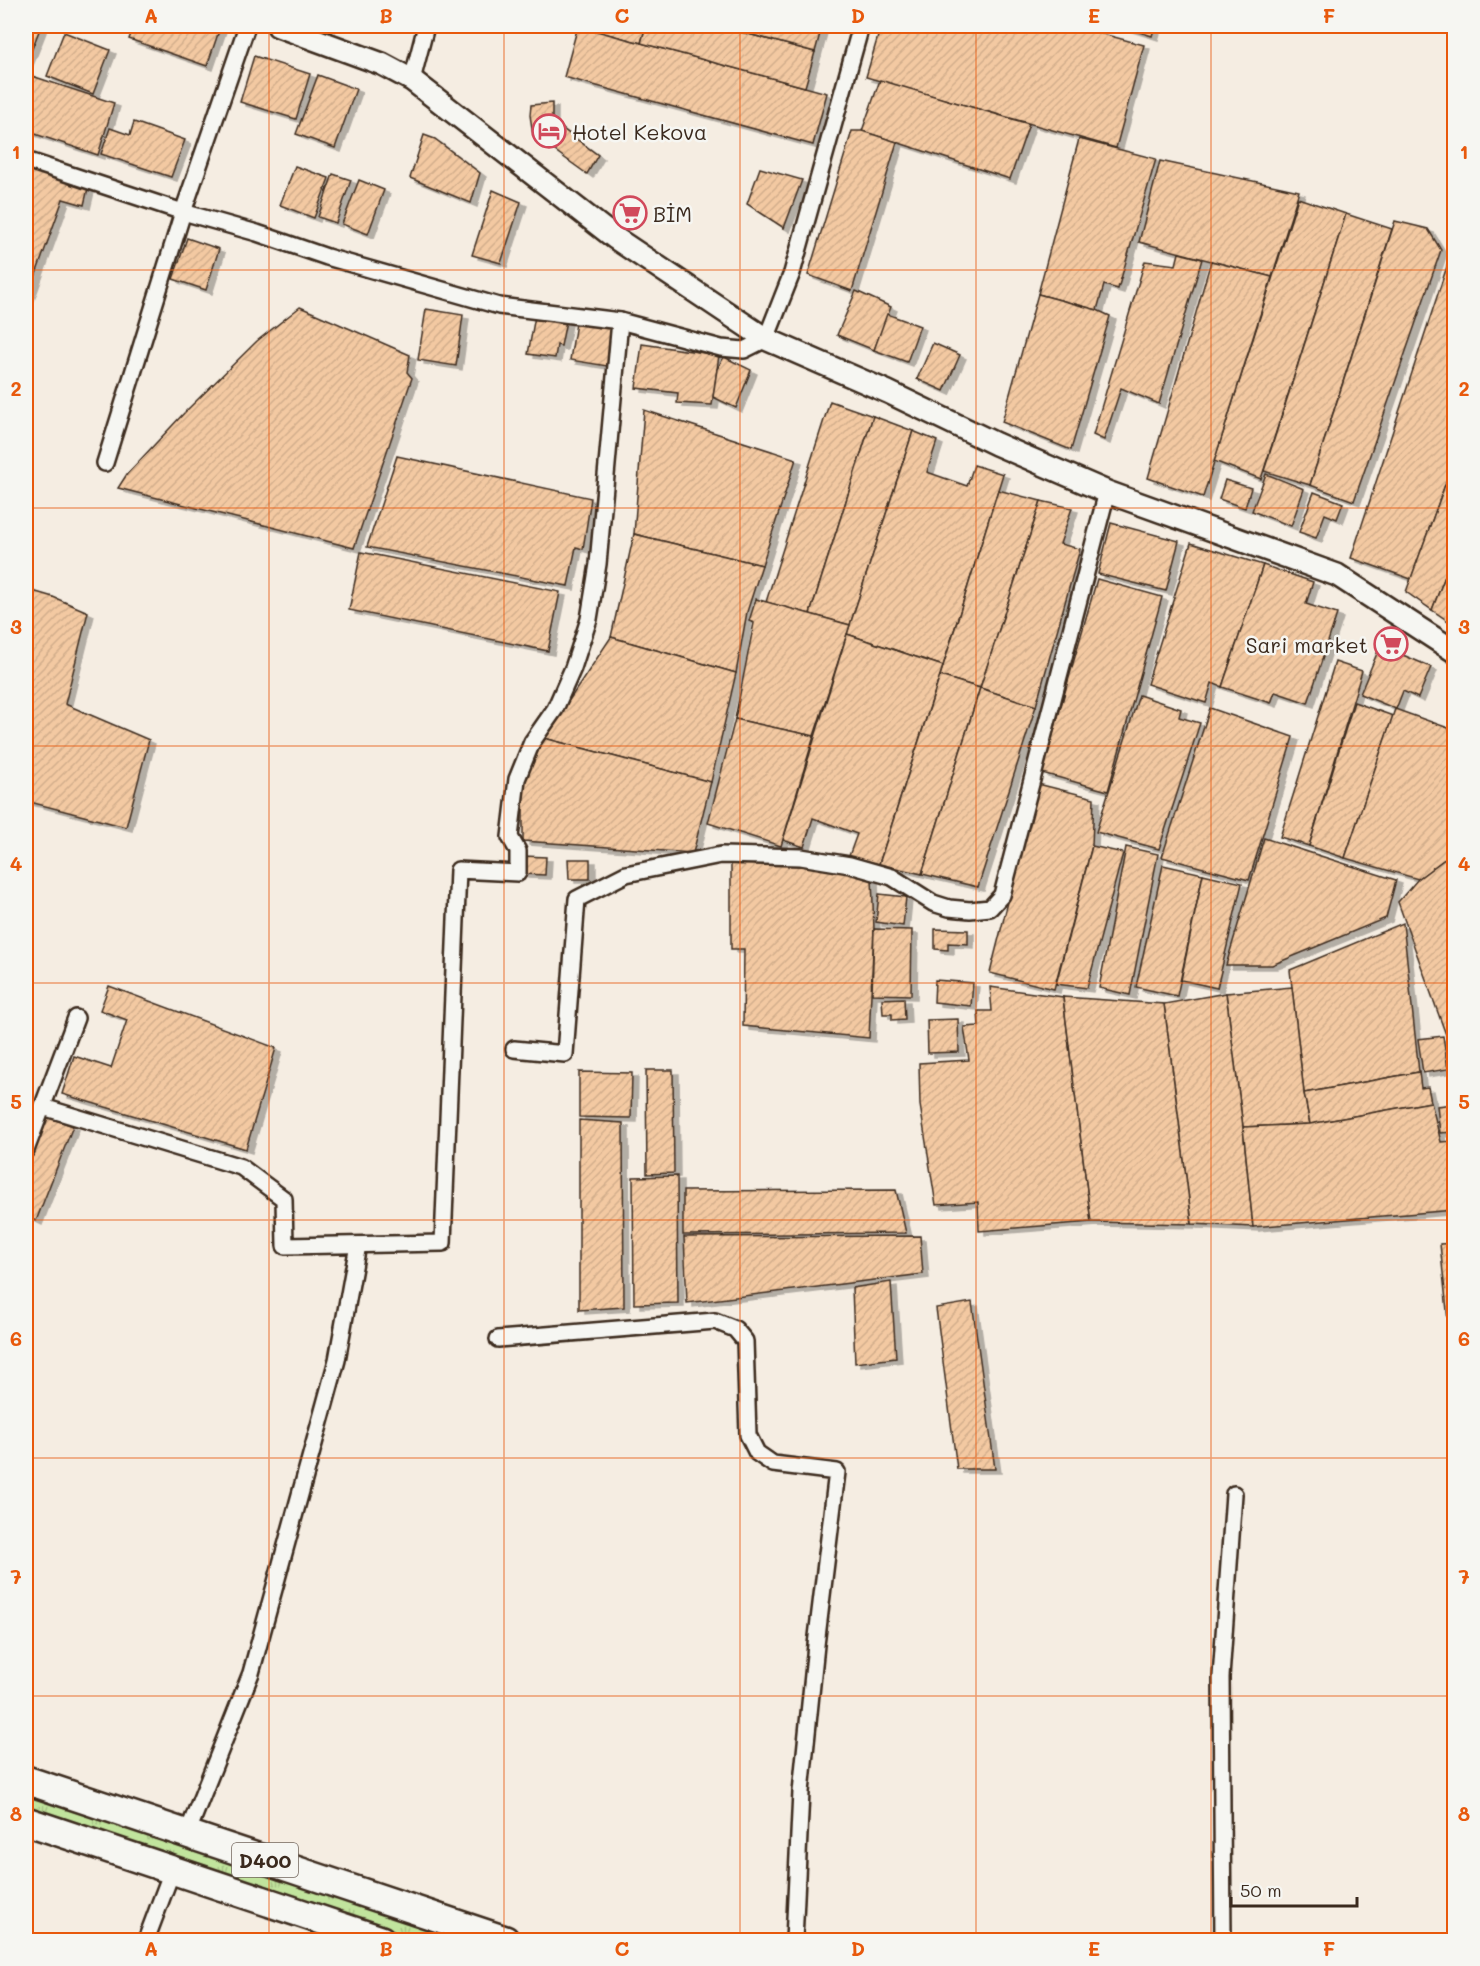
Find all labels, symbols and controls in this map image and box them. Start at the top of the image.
text: A [144,2,158,28]
text: B [379,2,393,28]
text: C [615,2,630,28]
text: D [851,2,865,28]
text: E [1088,2,1100,28]
text: F [1323,2,1336,28]
hotel icon: Hotel Kekova [531,113,567,149]
place label: Hotel Kekova [572,118,707,145]
text: 1 [12,138,20,164]
text: 1 [1460,138,1468,164]
supermarket icon: BİM [612,195,648,231]
place label: BİM [653,200,692,227]
text: 2 [10,375,22,401]
text: 2 [1458,375,1470,401]
text: 3 [10,613,22,639]
text: 3 [1458,613,1470,639]
supermarket icon: Sari market [1373,626,1409,662]
place label: Sari market [1246,631,1368,658]
text: 4 [10,850,23,876]
text: 4 [1458,850,1471,876]
text: 5 [10,1088,22,1114]
text: 5 [1458,1088,1470,1114]
text: 6 [10,1325,22,1351]
text: 6 [1458,1325,1470,1351]
text: 7 [10,1563,22,1589]
text: 7 [1458,1563,1470,1589]
text: 8 [10,1800,22,1826]
text: 8 [1458,1800,1470,1826]
road number: D400 [232,1843,298,1877]
scale bar [1231,1870,1357,1908]
text: 50 m [1240,1878,1282,1902]
text: A [144,1935,158,1961]
text: B [379,1935,393,1961]
text: C [615,1935,630,1961]
text: D [851,1935,865,1961]
text: E [1088,1935,1100,1961]
text: F [1323,1935,1336,1961]

